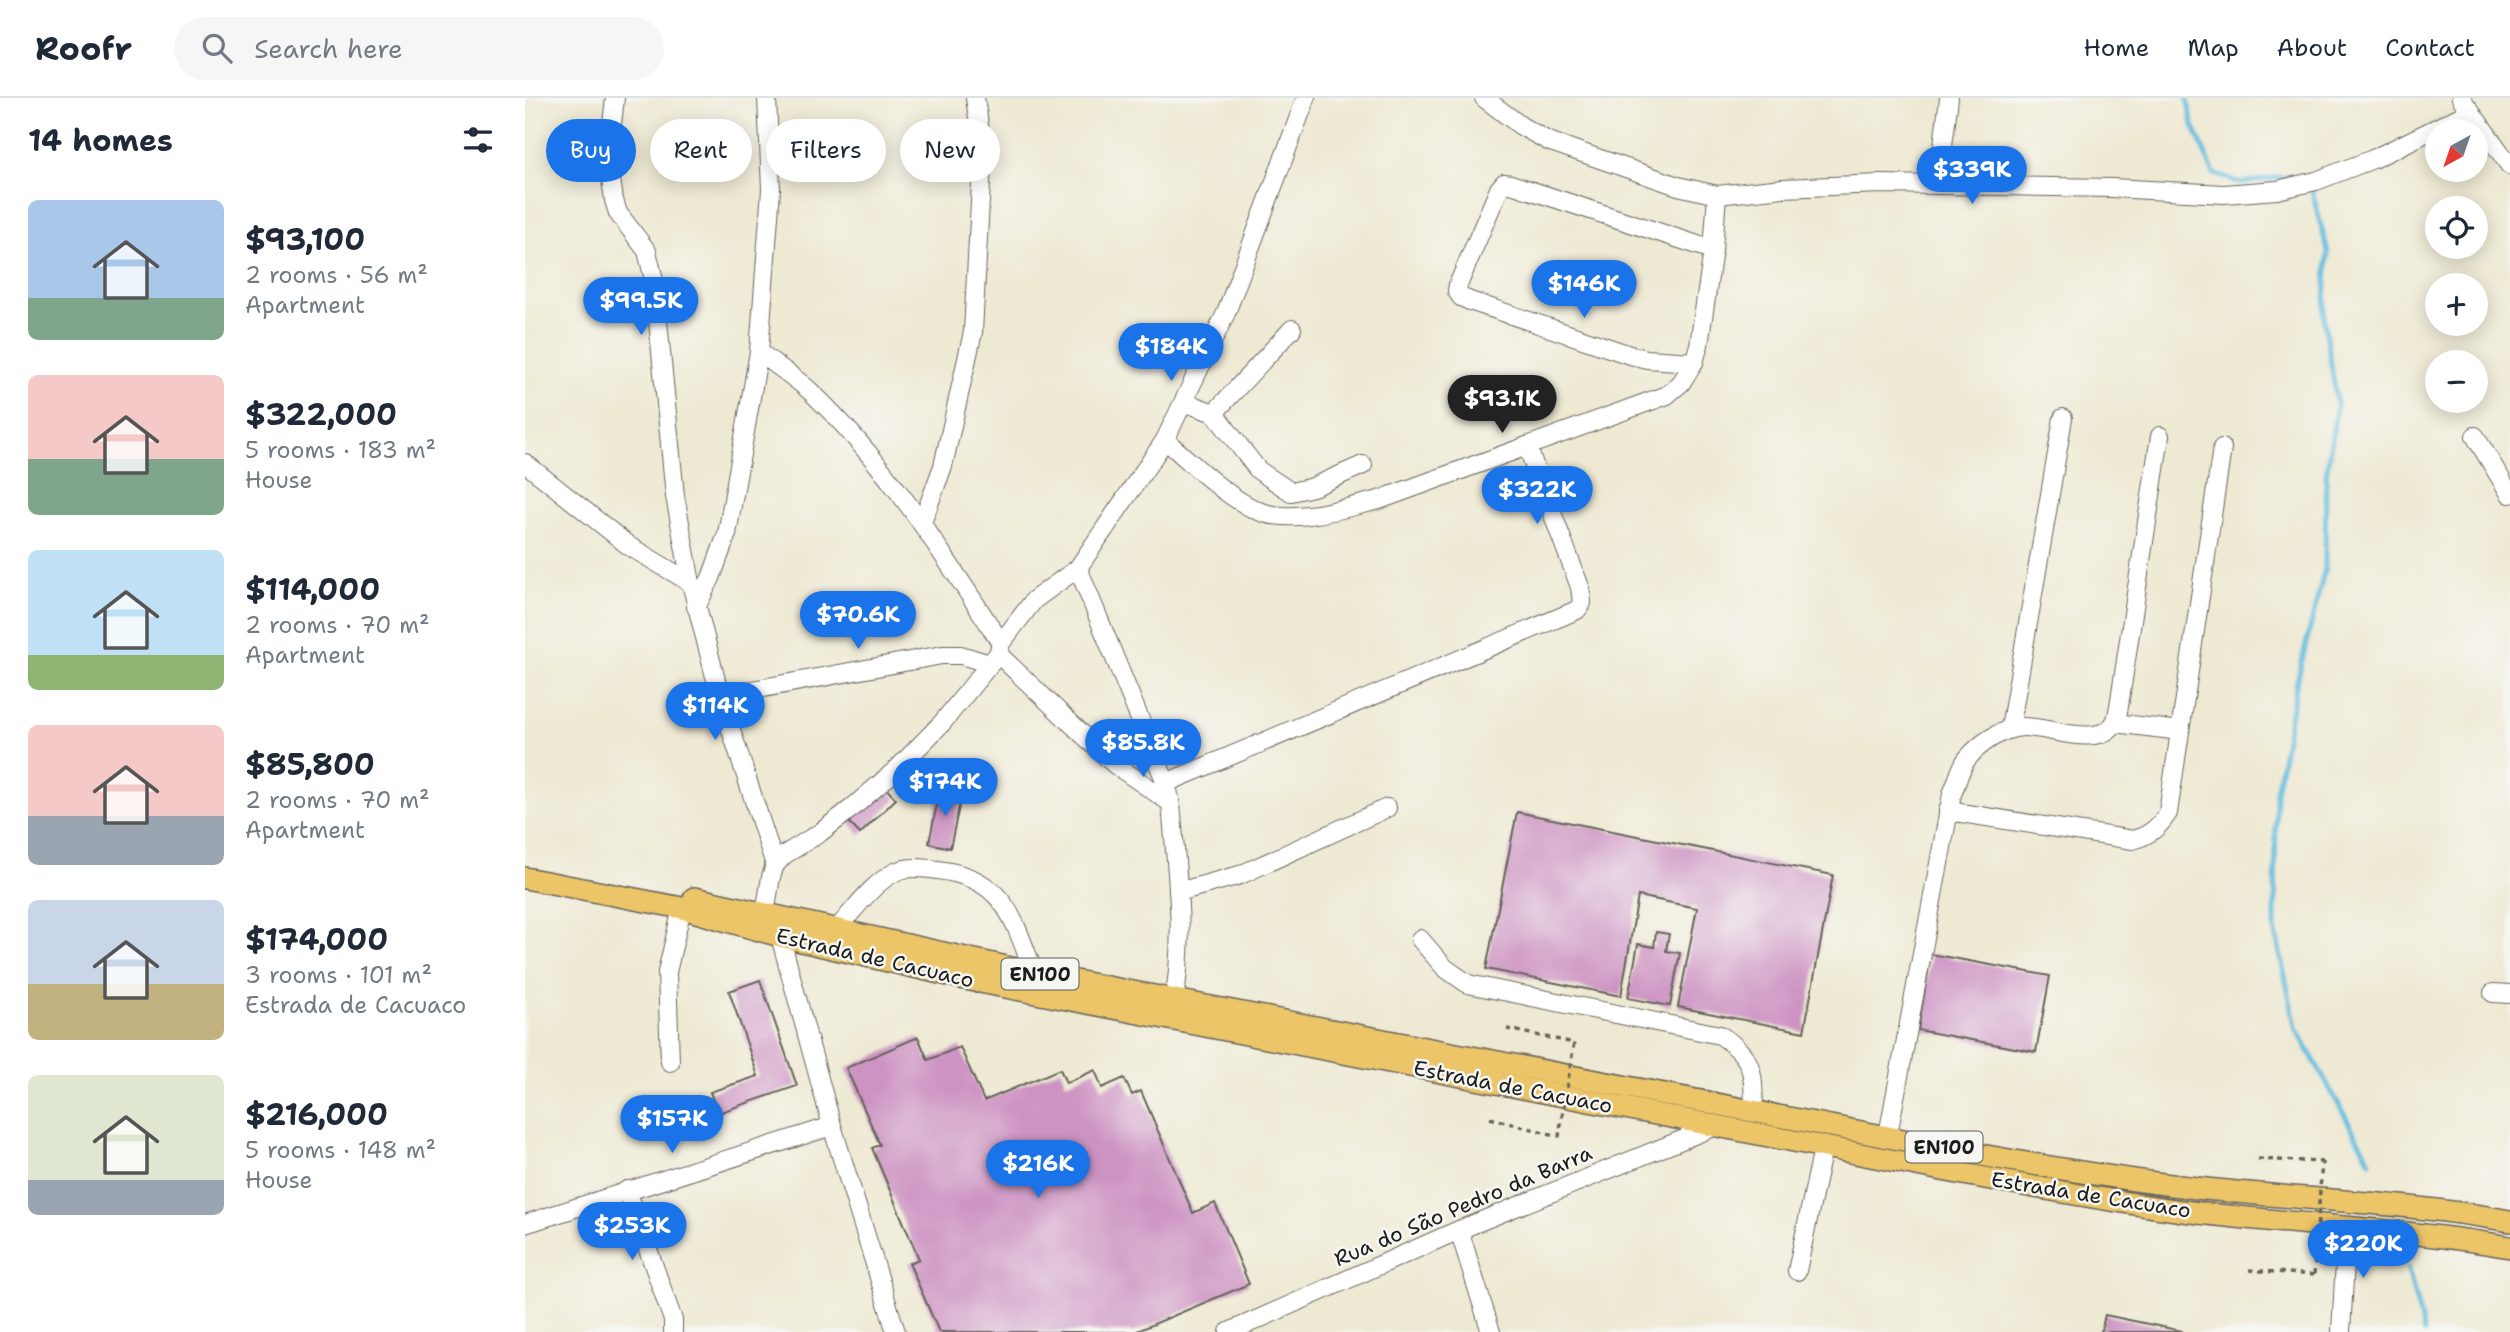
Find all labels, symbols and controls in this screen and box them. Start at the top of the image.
search box [174,17,664,80]
text: Roofr [35,26,132,71]
icon: search [198,29,236,67]
text: Search here [254,31,403,66]
text: Home [2083,32,2149,64]
text: Map [2187,32,2239,64]
text: About [2277,32,2347,64]
text: Contact [2385,32,2475,64]
chip: Buy [546,119,636,182]
chip: Rent [650,119,752,182]
chip: Filters [766,119,886,182]
chip: New [900,119,1000,182]
north arrow [2425,119,2489,182]
map controls [2425,119,2488,413]
text: 14 homes [28,120,173,161]
icon: filters [459,121,497,159]
pin: $339K [1923,146,2021,206]
text: $339K [1933,154,2011,184]
button: locate [2425,196,2488,259]
text: $93,100 [245,219,365,260]
icon: home [84,228,168,312]
text: 2 rooms · 56 m² [245,260,428,290]
pin: $146K [1535,260,1633,320]
text: $146K [1548,268,1620,298]
button: + [2425,273,2488,336]
pin: $99.5K [584,278,698,337]
text: $99.5K [599,285,683,315]
text: Apartment [245,290,365,320]
pin: $184K [1122,324,1220,383]
text: $184K [1134,331,1208,361]
button: − [2425,350,2488,413]
pin: $93.1K [1445,376,1559,435]
text: $93.1K [1464,383,1540,413]
text: $322,000 [245,394,397,435]
icon: home [84,403,168,487]
text: 5 rooms · 183 m² [245,435,436,465]
text: House [245,465,313,495]
pin: $322K [1488,466,1586,526]
text: $322K [1498,474,1576,504]
text: $114,000 [245,569,380,610]
icon: home [84,578,168,662]
pin: $70.6K [801,592,915,651]
text: $70.6K [816,599,900,629]
text: 2 rooms · 70 m² [245,610,430,640]
text: Apartment [245,640,365,670]
pin: $114K [666,682,764,742]
text: $114K [682,690,748,720]
pin: $85.8K [1086,720,1200,779]
text: $85.8K [1101,727,1185,757]
text: $85,800 [245,744,375,785]
icon: home [84,753,168,837]
pin: $174K [896,758,994,818]
text: $174K [909,766,981,796]
text: 2 rooms · 70 m² [245,785,430,815]
text: Apartment [245,815,365,845]
text: $174,000 [245,919,388,960]
street label: Estrada de Cacuaco [773,922,977,994]
icon: home [84,928,168,1012]
road number: EN100 [1001,958,1079,989]
text: 3 rooms · 101 m² [245,960,432,990]
text: Estrada de Cacuaco [245,990,466,1020]
street label: Estrada de Cacuaco [1411,1054,1615,1120]
text: $216,000 [245,1094,388,1135]
pin: $157K [623,1096,721,1155]
icon: home [84,1103,168,1187]
text: $157K [636,1103,708,1133]
road number: EN100 [1905,1132,1983,1162]
text: 5 rooms · 148 m² [245,1135,436,1165]
street label: Rua do São Pedro da Barra [1330,1139,1596,1273]
pin: $216K [989,1140,1087,1200]
text: $216K [1002,1148,1074,1178]
text: House [245,1165,313,1195]
street label: Estrada de Cacuaco [1989,1165,2193,1225]
pin: $253K [583,1202,681,1262]
text: $253K [593,1210,671,1240]
pin: $220K [2314,1220,2412,1280]
text: $220K [2324,1228,2402,1258]

